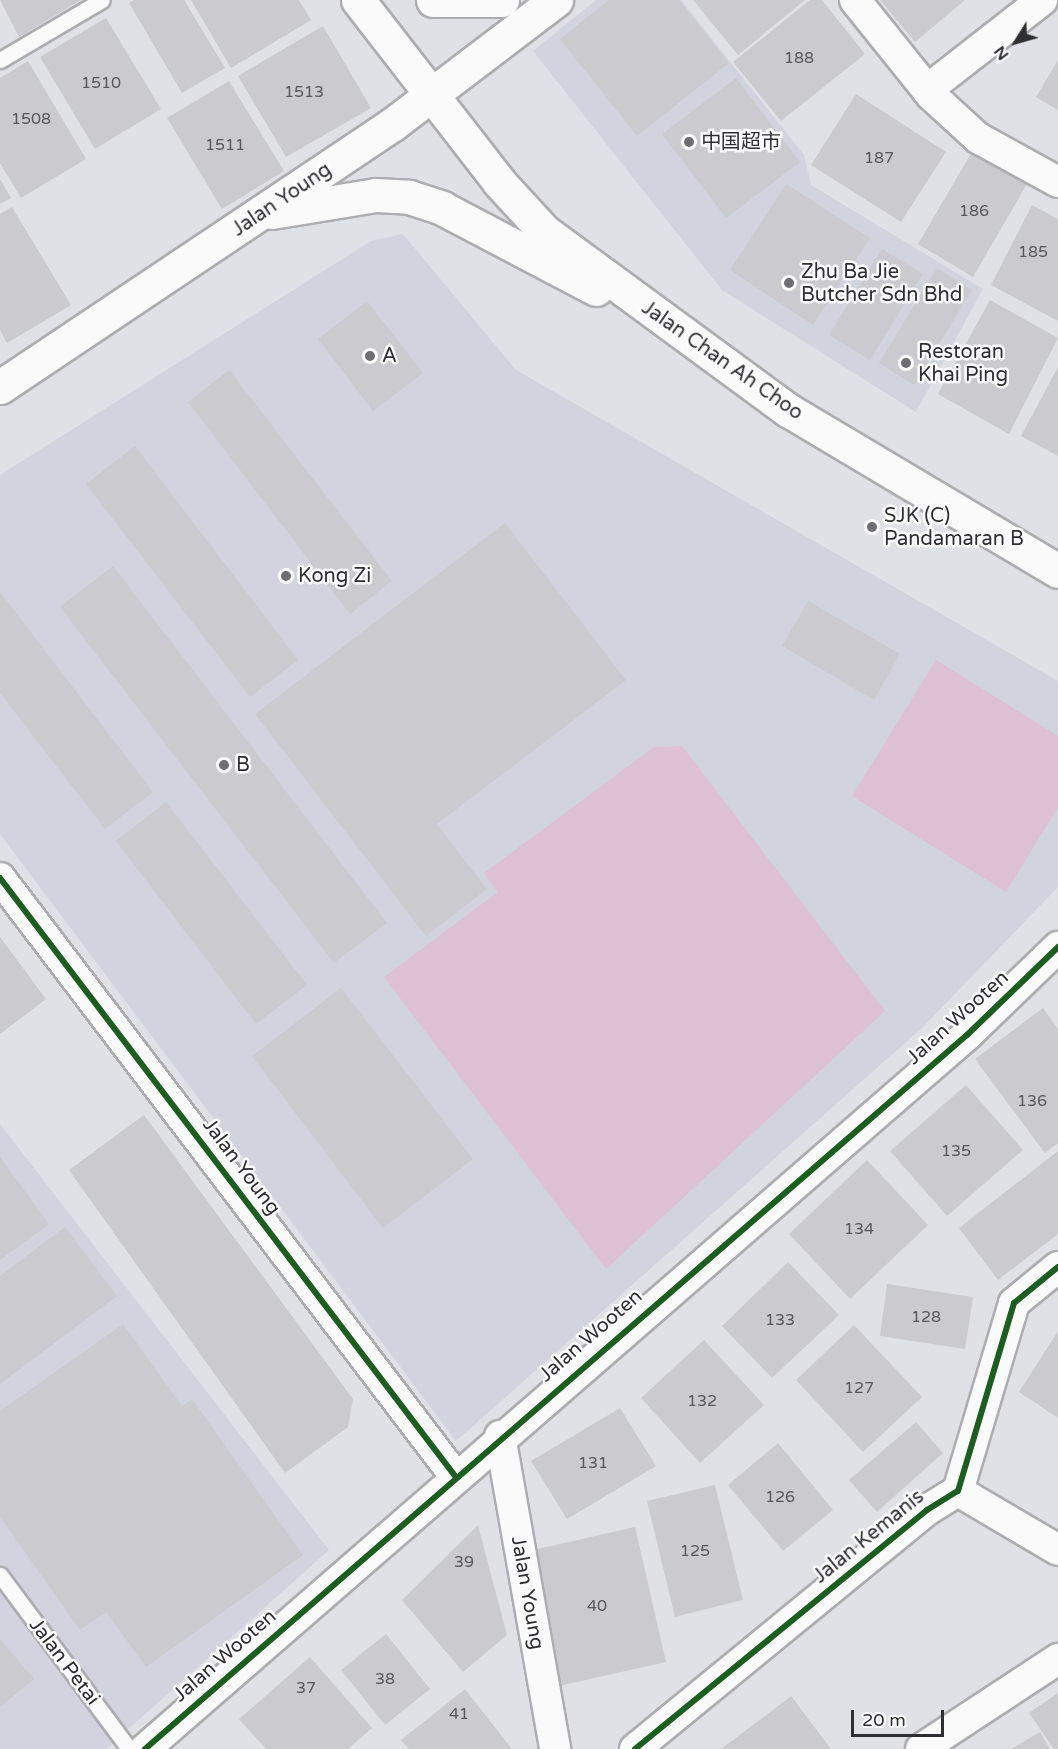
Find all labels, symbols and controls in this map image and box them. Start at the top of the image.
north arrow [986,12,1046,72]
text: N [990,42,1013,64]
house number: 188 [784,48,814,68]
house number: 1510 [81,73,121,93]
house number: 1513 [284,82,324,102]
house number: 1508 [11,109,51,129]
place label: 中国超市 [701,130,781,154]
house number: 1511 [205,135,245,155]
marker: 中国超市 [682,135,696,149]
house number: 187 [864,148,894,168]
street label: Jalan Young [228,158,336,242]
house number: 186 [959,201,989,221]
house number: 185 [1018,242,1048,262]
place label: Zhu Ba Jie Butcher Sdn Bhd [801,260,962,307]
marker: Zhu Ba Jie Butcher Sdn Bhd [782,276,796,290]
street label: Jalan Chan Ah Choo [637,296,807,426]
place label: Restoran Khai Ping [918,340,1008,387]
place label: A [382,344,397,368]
marker: A [363,349,377,363]
marker: Restoran Khai Ping [899,356,913,370]
place label: SJK (C) Pandamaran B [884,504,1024,551]
marker: SJK (C) Pandamaran B [865,520,879,534]
place label: Kong Zi [298,564,371,588]
marker: Kong Zi [279,569,293,583]
place label: B [236,753,250,777]
marker: B [217,758,231,772]
street label: Jalan Wooten [902,966,1014,1070]
house number: 136 [1017,1091,1047,1111]
street label: Jalan Young [197,1114,285,1220]
house number: 135 [941,1141,971,1161]
house number: 134 [844,1219,874,1239]
street label: Jalan Wooten [535,1285,647,1387]
house number: 128 [911,1307,941,1327]
house number: 133 [765,1310,795,1330]
house number: 127 [844,1378,874,1398]
house number: 132 [687,1391,717,1411]
house number: 131 [578,1453,608,1473]
street label: Jalan Kemanis [809,1485,929,1589]
house number: 126 [765,1487,795,1507]
street label: Jalan Young [505,1534,549,1652]
house number: 125 [680,1541,710,1561]
house number: 39 [454,1552,474,1572]
house number: 40 [587,1596,607,1616]
street label: Jalan Wooten [169,1605,281,1707]
street label: Jalan Petai [24,1614,104,1710]
house number: 38 [375,1669,395,1689]
house number: 37 [296,1678,316,1698]
scale bar [854,1698,947,1736]
house number: 41 [449,1704,469,1724]
text: 20 m [862,1709,906,1731]

